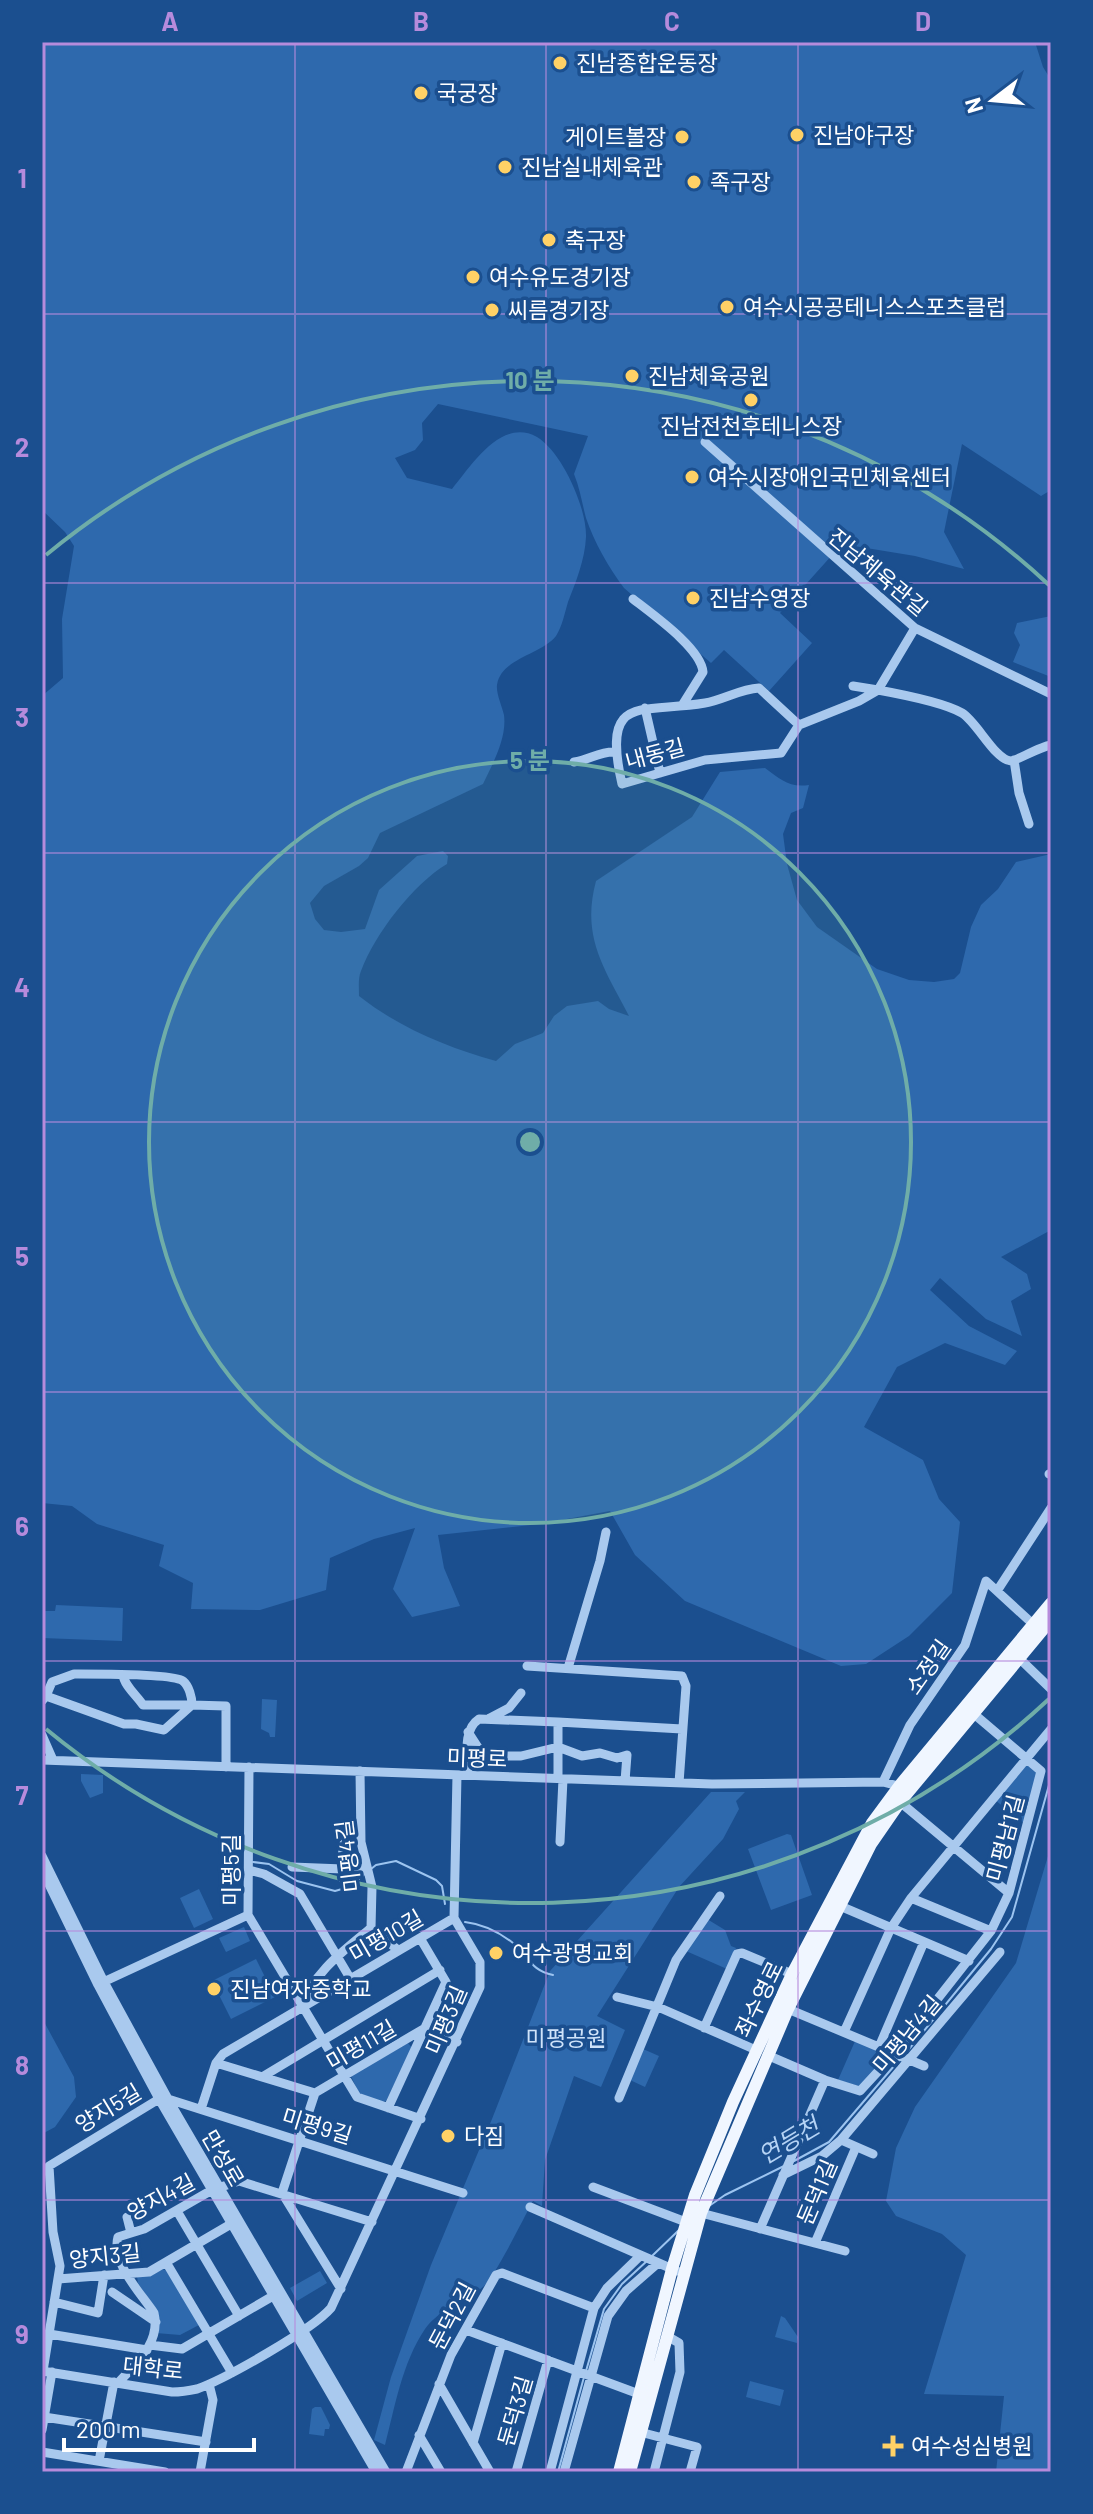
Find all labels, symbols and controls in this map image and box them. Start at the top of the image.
text: A [161,5,179,36]
text: B [413,5,429,36]
text: C [664,5,680,36]
text: D [915,5,931,36]
place label: 진남종합운동장 [576,49,718,75]
marker: 진남종합운동장 [551,54,569,72]
north arrow [953,60,1033,140]
place label: 국궁장 [437,79,498,105]
marker: 국궁장 [412,84,430,102]
text: N [958,95,987,116]
place label: 진남야구장 [813,121,914,147]
place label: 게이트볼장 [565,123,666,149]
marker: 진남야구장 [788,126,806,144]
marker: 게이트볼장 [673,128,691,146]
place label: 진남실내체육관 [521,153,663,179]
marker: 진남실내체육관 [496,158,514,176]
text: 1 [17,162,27,193]
place label: 족구장 [710,168,771,194]
marker: 족구장 [685,173,703,191]
place label: 축구장 [565,226,626,252]
marker: 축구장 [540,231,558,249]
place label: 여수유도경기장 [489,263,631,289]
marker: 여수유도경기장 [464,268,482,286]
place label: 여수시공공테니스스포츠클럽 [743,293,1006,319]
place label: 씨름경기장 [508,296,609,322]
marker: 여수시공공테니스스포츠클럽 [718,298,736,316]
marker: 씨름경기장 [483,301,501,319]
place label: 진남체육공원 [648,362,769,388]
text: 10 분 [505,365,555,394]
marker: 진남체육공원 [623,367,641,385]
marker: 진남전천후테니스장 [742,391,760,409]
place label: 진남전천후테니스장 [660,412,842,438]
text: 2 [15,431,29,462]
place label: 여수시장애인국민체육센터 [708,463,951,489]
marker: 여수시장애인국민체육센터 [683,468,701,486]
street label: 진남체육관길 [824,522,934,620]
place label: 진남수영장 [709,584,810,610]
marker: 진남수영장 [684,589,702,607]
text: 3 [15,701,29,732]
street label: 내동길 [622,733,687,773]
text: 5 분 [510,745,550,774]
text: 4 [14,971,30,1002]
centre of rings [516,1128,544,1156]
text: 5 [15,1240,29,1271]
text: 6 [15,1510,29,1541]
street label: 소정길 [899,1634,955,1699]
street label: 미평로 [446,1743,508,1771]
text: 7 [16,1779,29,1810]
street label: 미평남1길 [980,1792,1028,1884]
street label: 미평4길 [330,1818,364,1894]
street label: 미평5길 [217,1834,243,1906]
street label: 미평10길 [344,1904,427,1967]
place label: 여수광명교회 [512,1939,633,1965]
marker: 여수광명교회 [487,1944,505,1962]
street label: 좌수영로 [729,1956,788,2041]
place label: 진남여자중학교 [230,1975,372,2001]
marker: 진남여자중학교 [205,1980,223,1998]
street label: 미평3길 [419,1981,471,2058]
street label: 미평남4길 [866,1989,946,2077]
street label: 미평11길 [321,2014,400,2074]
park label: 미평공원 [526,2024,606,2050]
text: 8 [15,2049,29,2080]
street label: 양지5길 [70,2077,145,2137]
street label: 미평9길 [279,2102,356,2148]
water label: 연등천 [752,2109,827,2169]
place label: 다짐 [464,2122,504,2148]
street label: 만성로 [197,2125,250,2190]
marker: 다짐 [439,2127,457,2145]
street label: 둔덕1길 [791,2155,841,2228]
street label: 양지4길 [122,2168,199,2225]
street label: 양지3길 [68,2238,142,2272]
street label: 둔덕2길 [423,2277,480,2354]
text: 9 [15,2318,29,2349]
street label: 대학로 [122,2351,185,2383]
street label: 둔덕3길 [492,2373,536,2449]
scale bar [64,2402,254,2452]
text: 200 m [76,2414,141,2443]
place label: 여수성심병원 [911,2432,1032,2458]
marker: 여수성심병원 [882,2435,904,2457]

